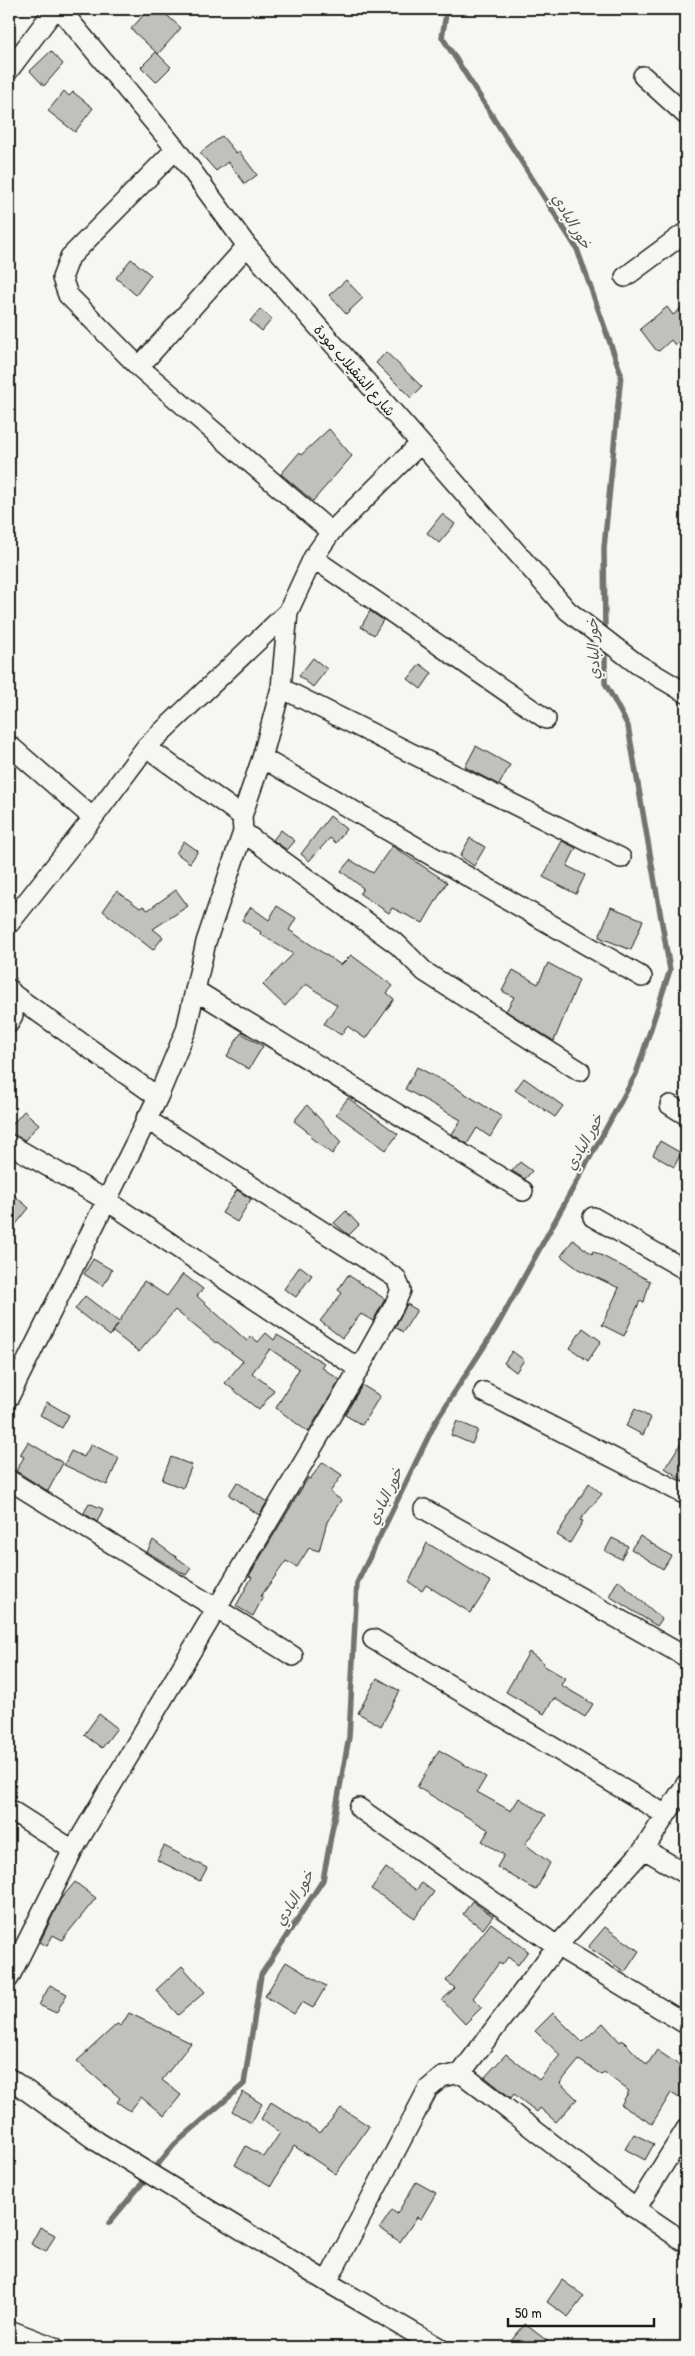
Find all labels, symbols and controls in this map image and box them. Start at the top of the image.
water label: خور البادي [546,189,597,254]
street label: شارع الشقيلاب مودة [309,320,400,420]
water label: خور البادي [581,617,606,680]
water label: خور البادي [560,1109,609,1174]
water label: خور البادي [362,1463,409,1529]
water label: خور البادي [269,1866,320,1930]
scale bar [508,2296,654,2328]
text: 50 m [515,2302,542,2323]

